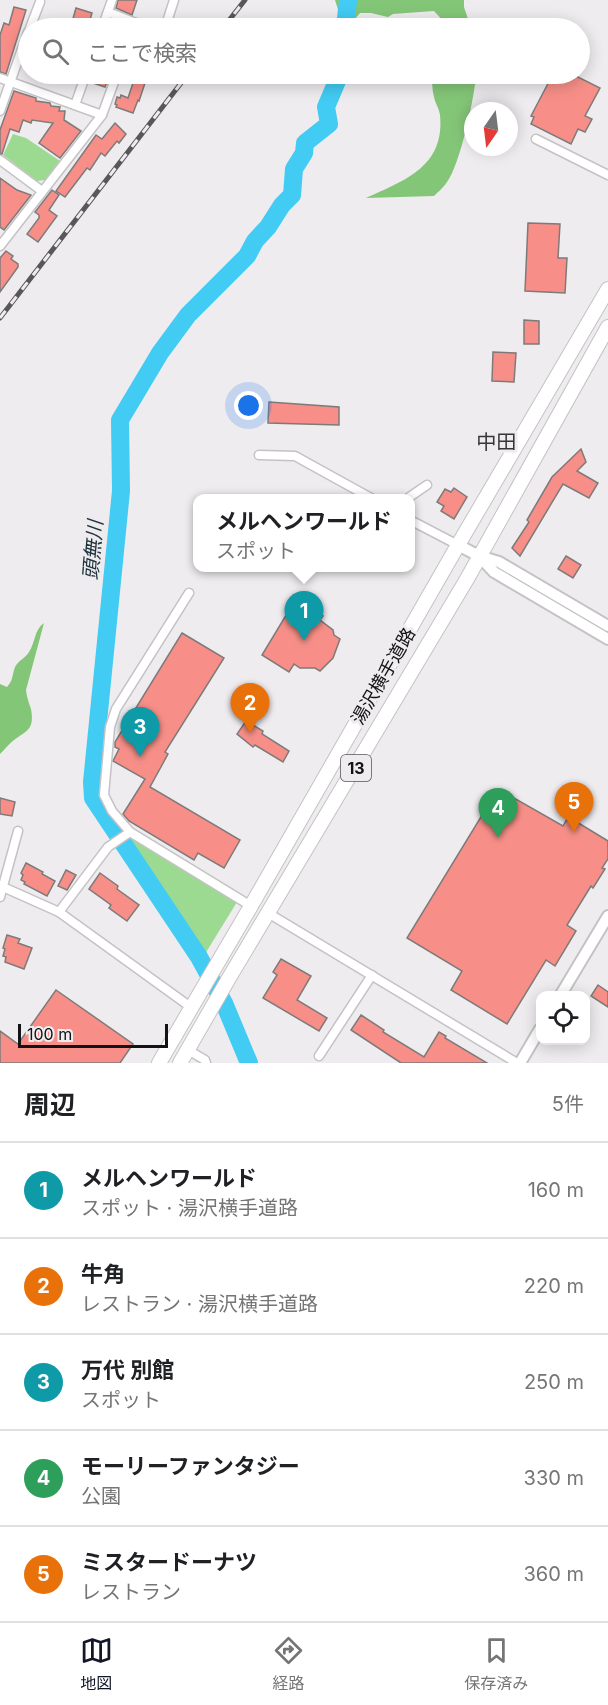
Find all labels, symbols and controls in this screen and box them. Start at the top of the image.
search box [18,18,590,84]
icon: search [39,35,72,68]
text: ここで検索 [87,40,197,66]
north arrow [464,102,518,156]
your location [234,391,263,420]
district label: 中田 [476,430,516,454]
popup [193,494,415,572]
text: メルヘンワールド [216,508,392,534]
water label: 頭無川 [78,517,108,581]
text: スポット [216,539,296,563]
pin: 1 [284,592,324,641]
street label: 湯沢横手道路 [347,624,419,728]
pin: 2 [230,684,270,733]
pin: 3 [120,708,160,757]
road number: 13 [341,755,371,781]
pin: 5 [554,782,594,832]
pin: 4 [478,788,518,838]
map controls [536,991,590,1045]
button: locate [536,991,590,1045]
scale bar [18,1021,168,1048]
text: 100 m [27,1024,72,1044]
text: 周辺 [24,1089,76,1120]
text: 5件 [552,1092,584,1116]
text: メルヘンワールド [81,1165,257,1191]
text: 1 [39,1178,48,1202]
text: 160 m [528,1178,584,1202]
text: スポット · 湯沢横手道路 [81,1196,298,1220]
text: 牛角 [81,1261,125,1287]
text: 2 [37,1274,50,1298]
text: 220 m [524,1274,584,1298]
text: レストラン · 湯沢横手道路 [81,1292,318,1316]
text: 万代 別館 [81,1357,174,1383]
text: 3 [37,1370,50,1394]
text: 250 m [524,1370,584,1394]
text: スポット [81,1388,161,1412]
text: モーリーファンタジー [81,1453,300,1479]
text: 4 [37,1466,50,1490]
text: 330 m [524,1466,584,1490]
text: 公園 [81,1484,121,1508]
text: ミスタードーナツ [81,1549,257,1575]
text: 5 [37,1562,50,1586]
text: 360 m [523,1562,584,1586]
text: レストラン [81,1580,181,1604]
tab: 地図 [80,1634,113,1694]
tab: 経路 [272,1634,305,1694]
tab: 保存済み [464,1634,528,1694]

